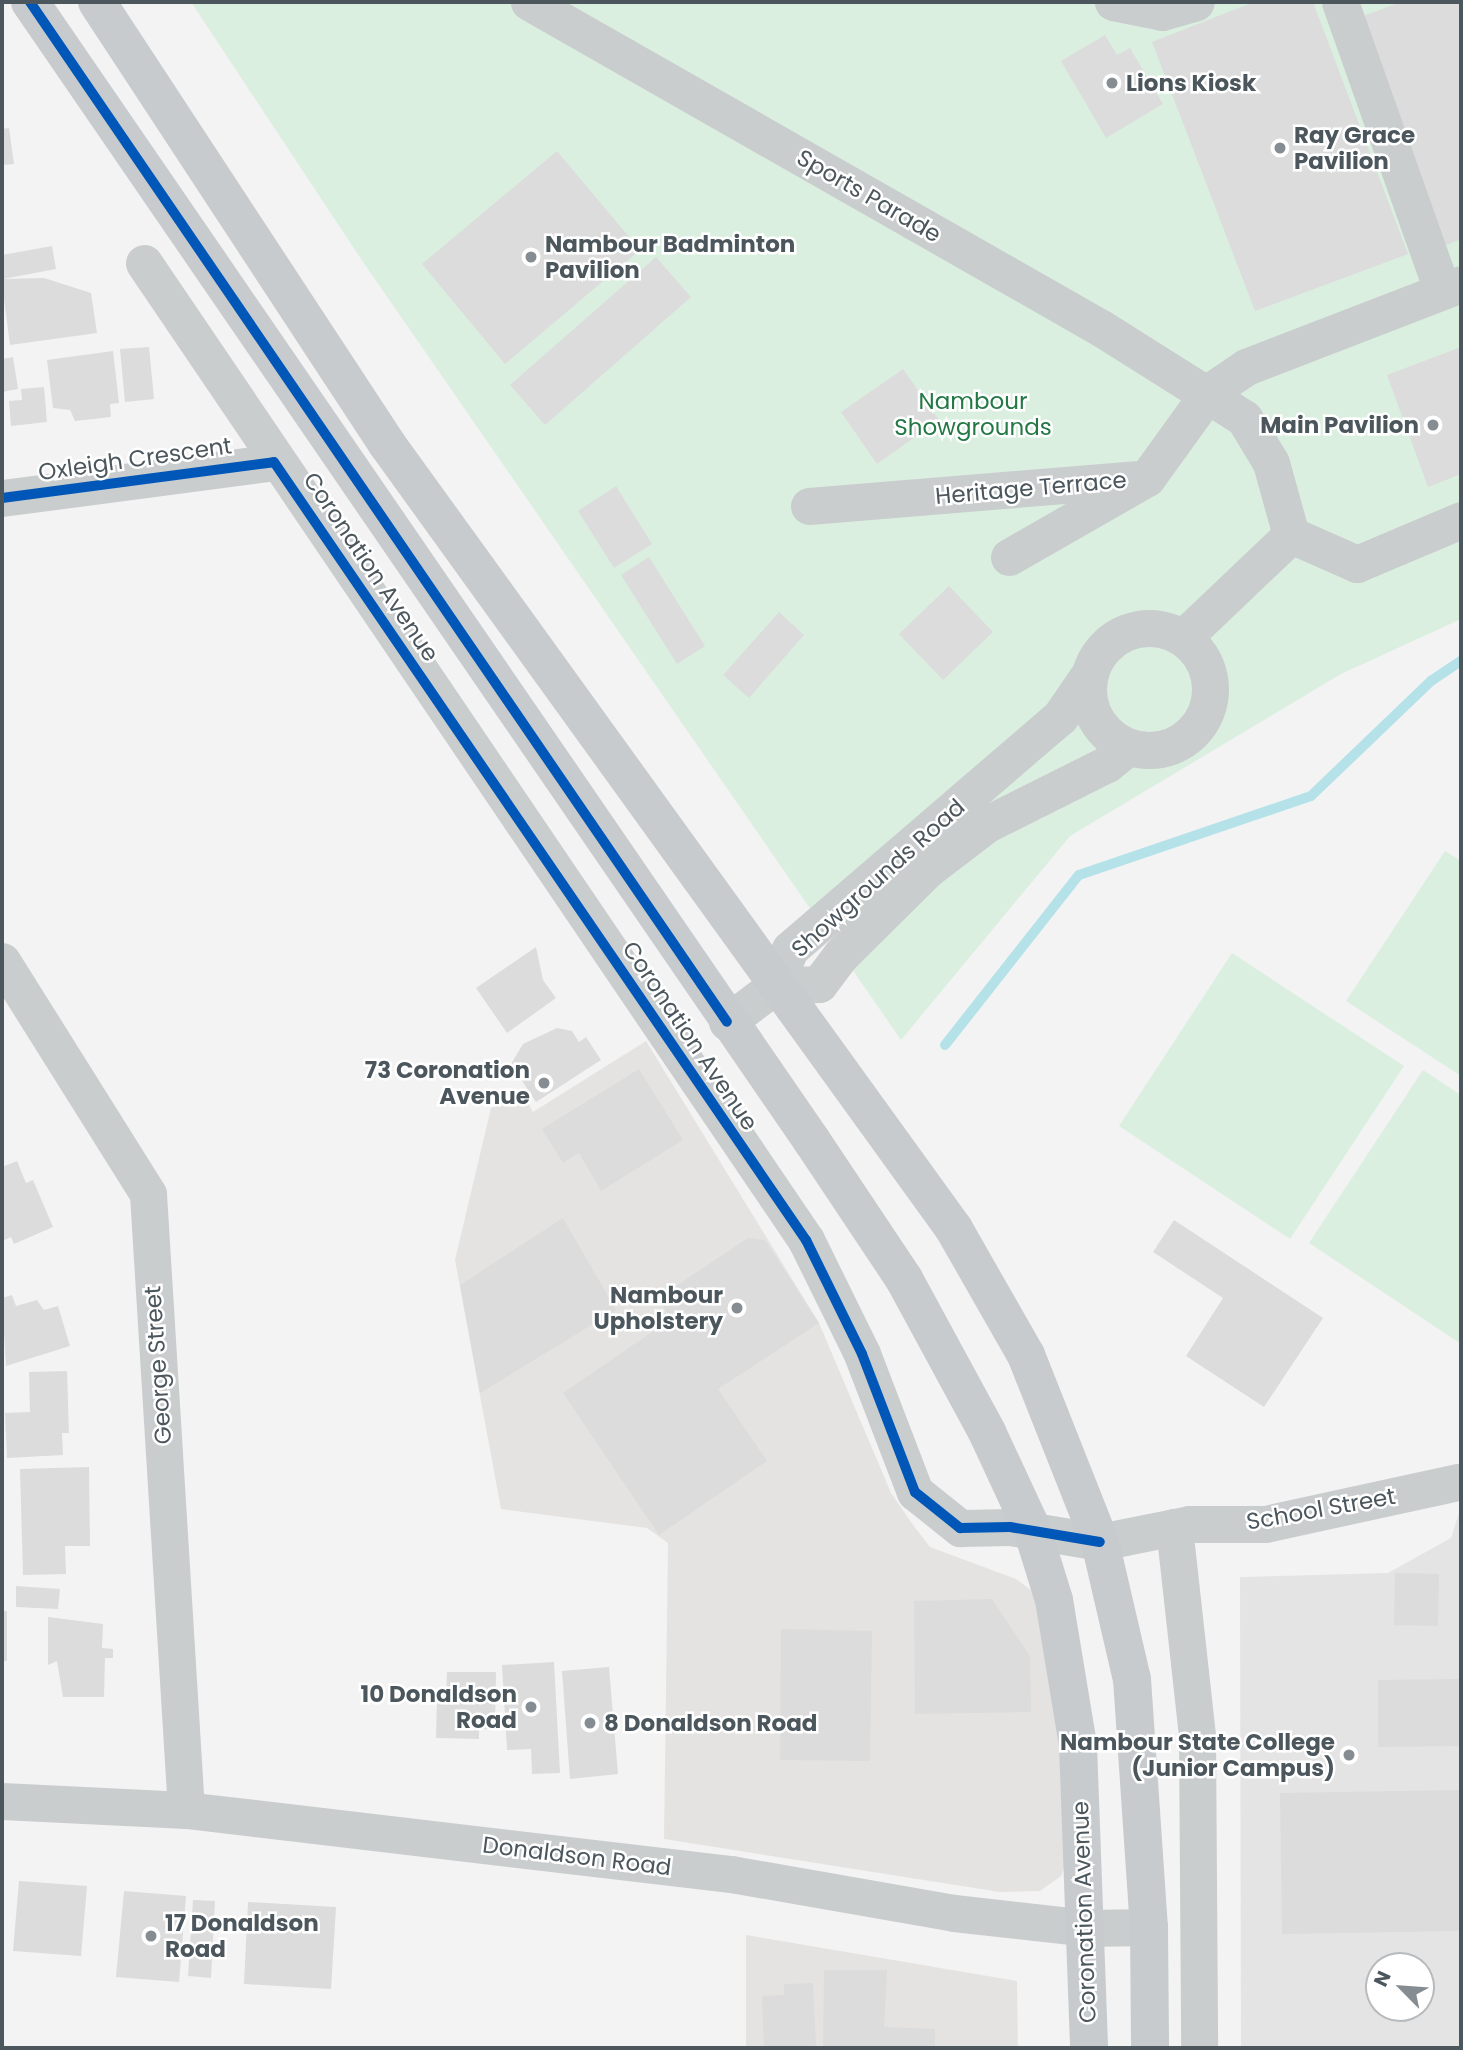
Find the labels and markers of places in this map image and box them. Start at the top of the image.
place label: Lions Kiosk [1126,69,1256,97]
marker: Lions Kiosk [1104,75,1120,91]
place label: Ray Grace Pavilion [1294,121,1415,175]
marker: Ray Grace Pavilion [1272,140,1288,156]
place label: Nambour Badminton Pavilion [545,230,795,284]
marker: Nambour Badminton Pavilion [523,249,539,265]
place label: Main Pavilion [1260,411,1419,439]
marker: Main Pavilion [1425,417,1441,433]
place label: 73 Coronation Avenue [365,1056,530,1110]
marker: 73 Coronation Avenue [536,1075,552,1091]
place label: Nambour Upholstery [594,1281,723,1335]
marker: Nambour Upholstery [729,1300,745,1316]
place label: 10 Donaldson Road [361,1680,517,1734]
marker: 10 Donaldson Road [523,1699,539,1715]
place label: 8 Donaldson Road [604,1709,817,1737]
marker: 8 Donaldson Road [582,1715,598,1731]
place label: Nambour State College (Junior Campus) [1060,1728,1335,1782]
marker: Nambour State College (Junior Campus) [1341,1747,1357,1763]
place label: 17 Donaldson Road [165,1909,319,1963]
marker: 17 Donaldson Road [143,1928,159,1944]

